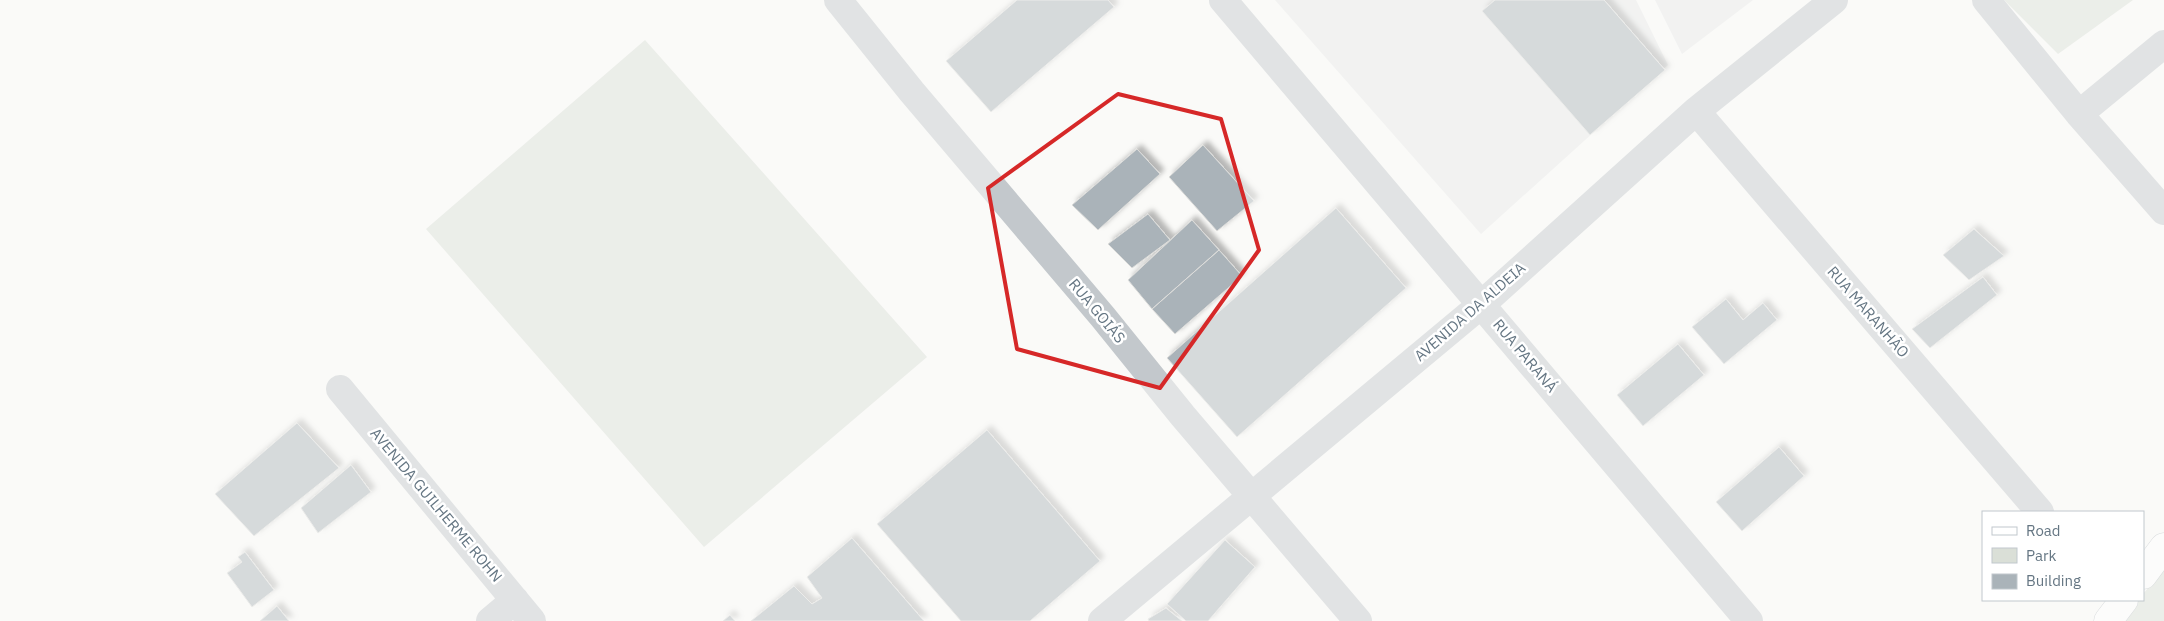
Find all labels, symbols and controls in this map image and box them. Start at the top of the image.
street label: AVENIDA DA ALDEIA [1410,258,1529,365]
street label: RUA MARANHÃO [1824,262,1913,361]
street label: RUA GOIÁS [1065,275,1130,347]
street label: RUA PARANÁ [1489,315,1562,397]
street label: AVENIDA GUILHERME ROHN [366,424,506,586]
legend [1982,511,2144,601]
text: Road [2026,521,2061,540]
text: Park [2026,546,2056,565]
text: Building [2026,571,2081,590]

